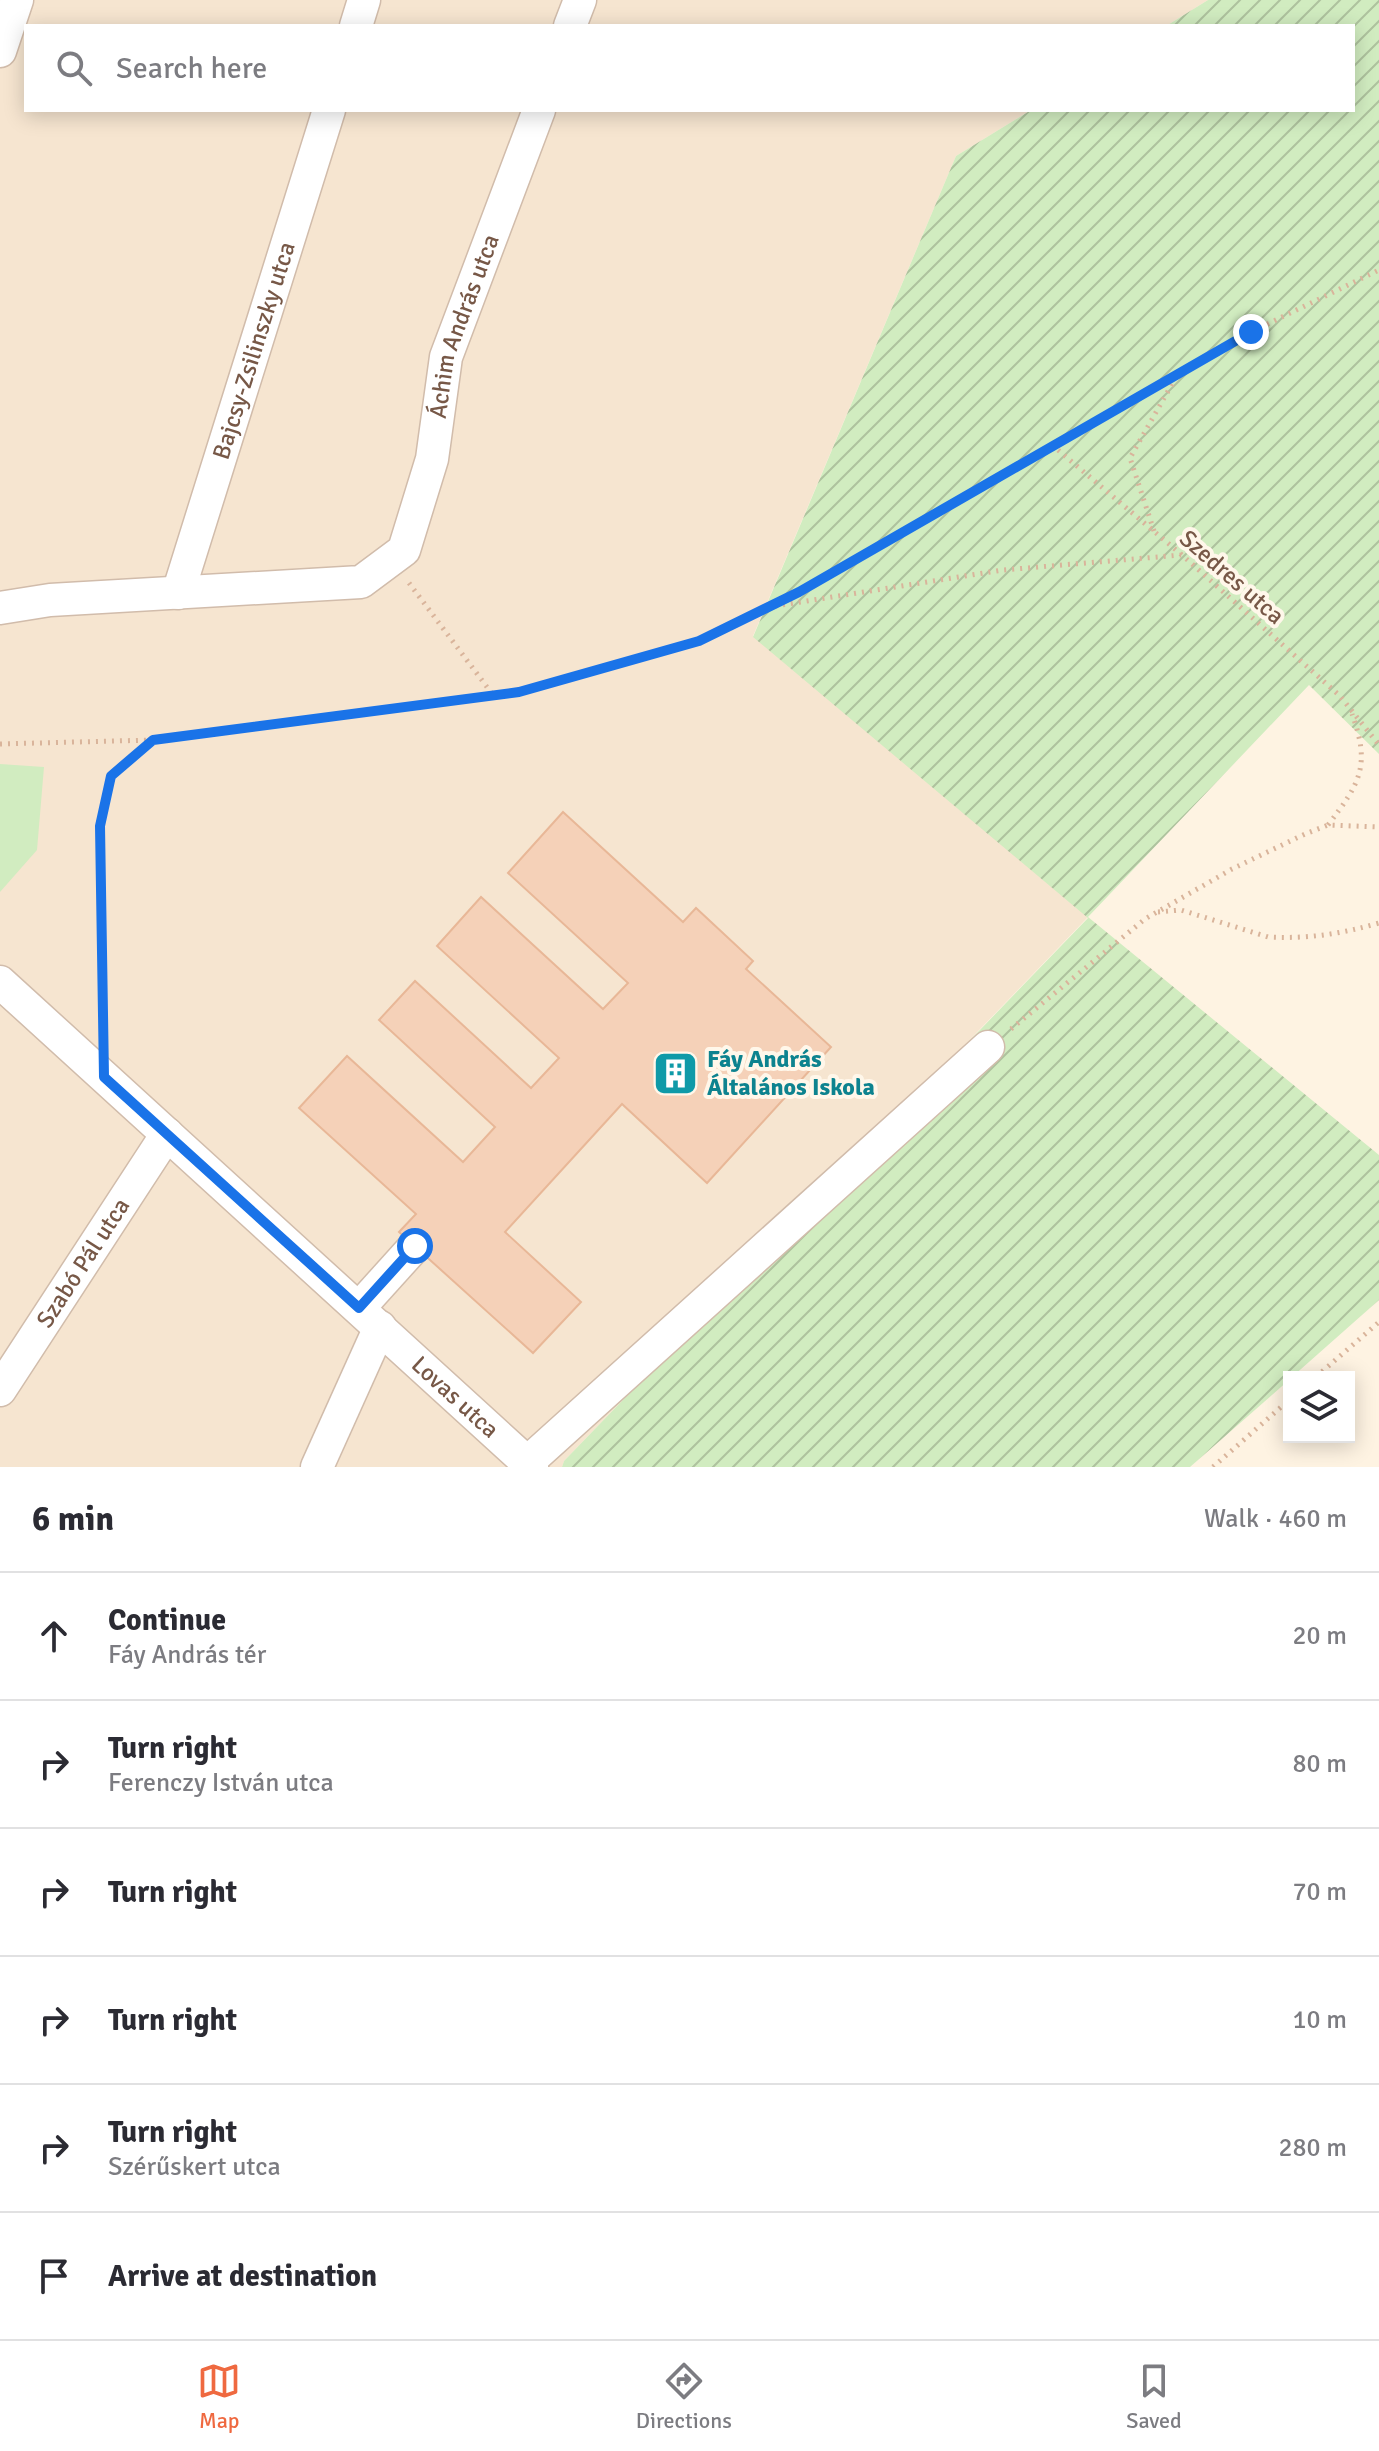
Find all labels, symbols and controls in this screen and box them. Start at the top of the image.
search box [24,24,1355,112]
icon: search [52,46,96,90]
text: Search here [116,50,267,87]
street label: Áchim András utca [423,230,506,420]
street label: Bajcsy-Zsilinszky utca [206,238,302,463]
route end [1233,314,1269,350]
street label: Szedres utca [1173,523,1291,631]
place label: Fáy András Általános Iskola [707,1044,875,1102]
building icon: Fáy András Általános Iskola [652,1049,700,1097]
street label: Szabó Pál utca [30,1192,136,1333]
route start [397,1228,433,1264]
street label: Lovas utca [405,1350,505,1444]
map controls [1283,1371,1355,1443]
button: layers [1283,1371,1355,1443]
text: 6 min [32,1498,114,1540]
text: Walk · 460 m [1204,1503,1347,1535]
text: Continue [108,1602,226,1639]
icon: ahead [32,1614,76,1658]
text: 20 m [1292,1620,1347,1652]
text: Fáy András tér [108,1639,266,1671]
text: Turn right [108,1730,237,1767]
icon: right [32,1742,76,1786]
text: 80 m [1292,1748,1347,1780]
text: Ferenczy István utca [108,1767,334,1799]
icon: right [32,1870,76,1914]
text: Turn right [108,1874,237,1911]
text: 70 m [1292,1876,1347,1908]
icon: right [32,1998,76,2042]
text: Turn right [108,2002,237,2039]
text: 10 m [1292,2004,1347,2036]
text: Turn right [108,2114,237,2151]
icon: right [32,2126,76,2170]
text: 280 m [1278,2132,1347,2164]
text: Szérűskert utca [108,2151,281,2183]
icon: arrive [32,2254,76,2298]
text: Arrive at destination [108,2258,377,2295]
tab: Map [197,2359,241,2434]
tab: Directions [636,2359,732,2434]
tab: Saved [1126,2359,1182,2434]

